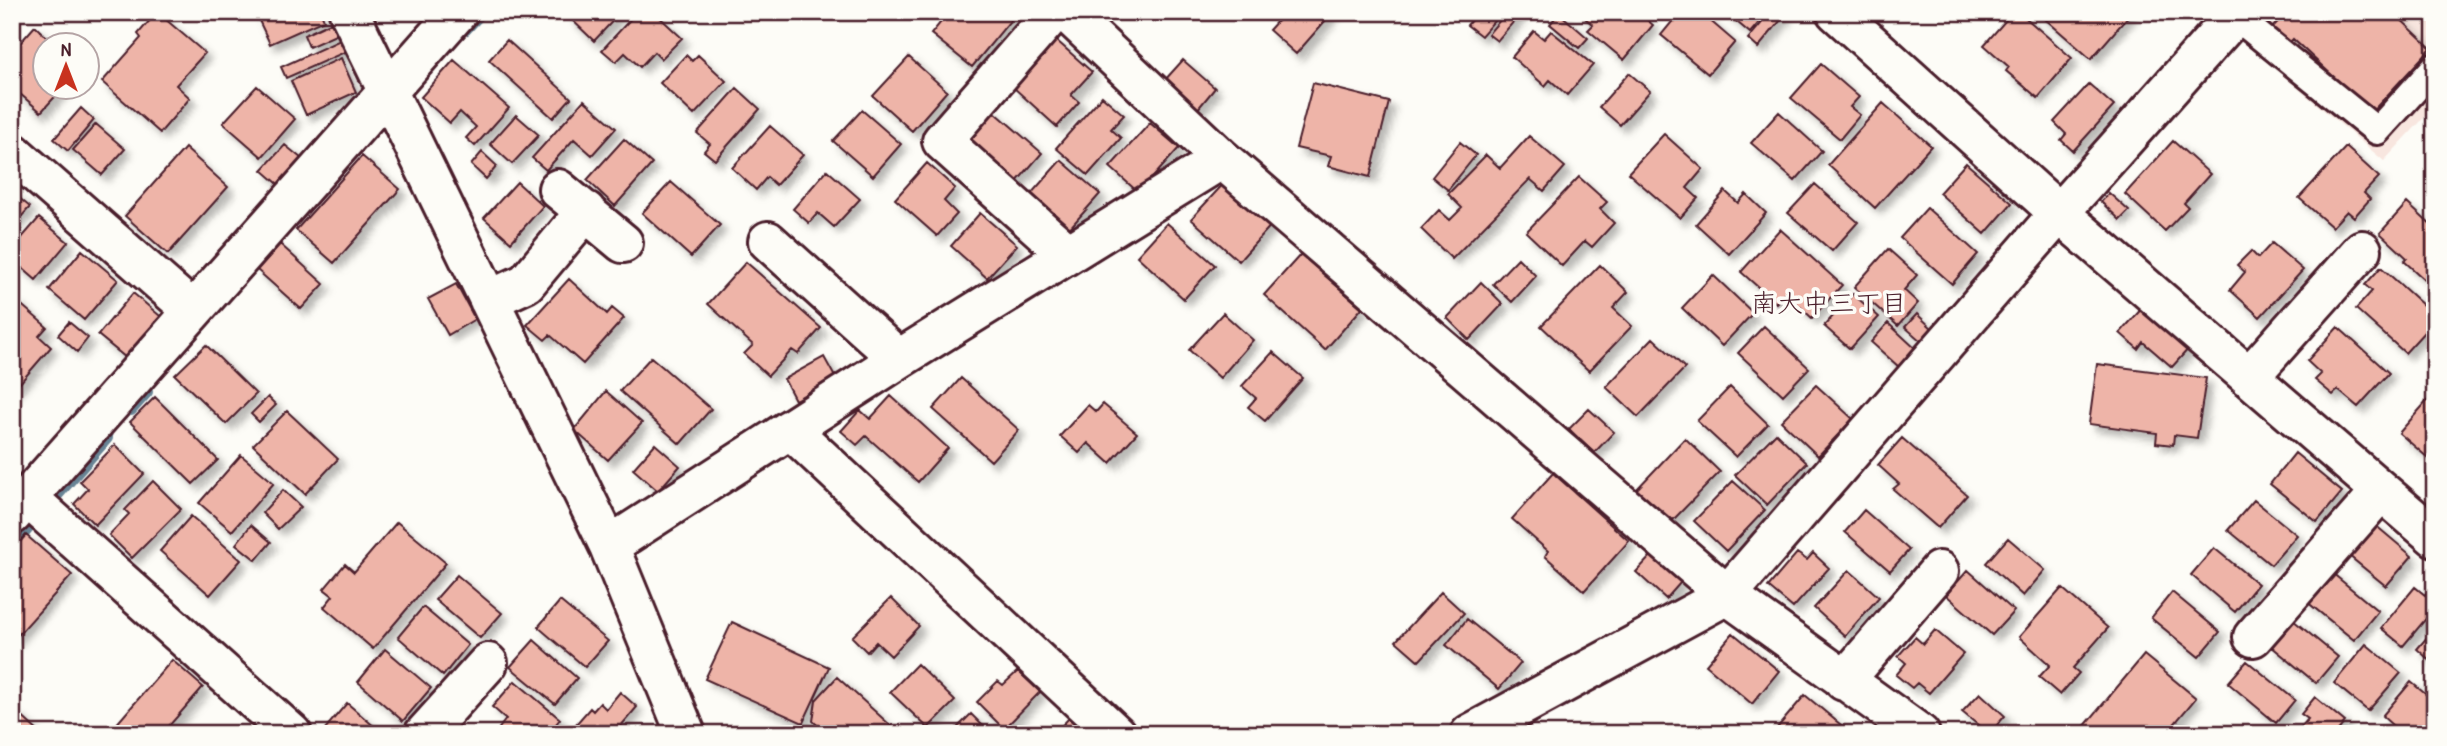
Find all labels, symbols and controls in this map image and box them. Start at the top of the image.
north arrow [32,32,102,102]
text: N [61,36,71,62]
district label: 南大中三丁目 [1751,285,1907,320]

